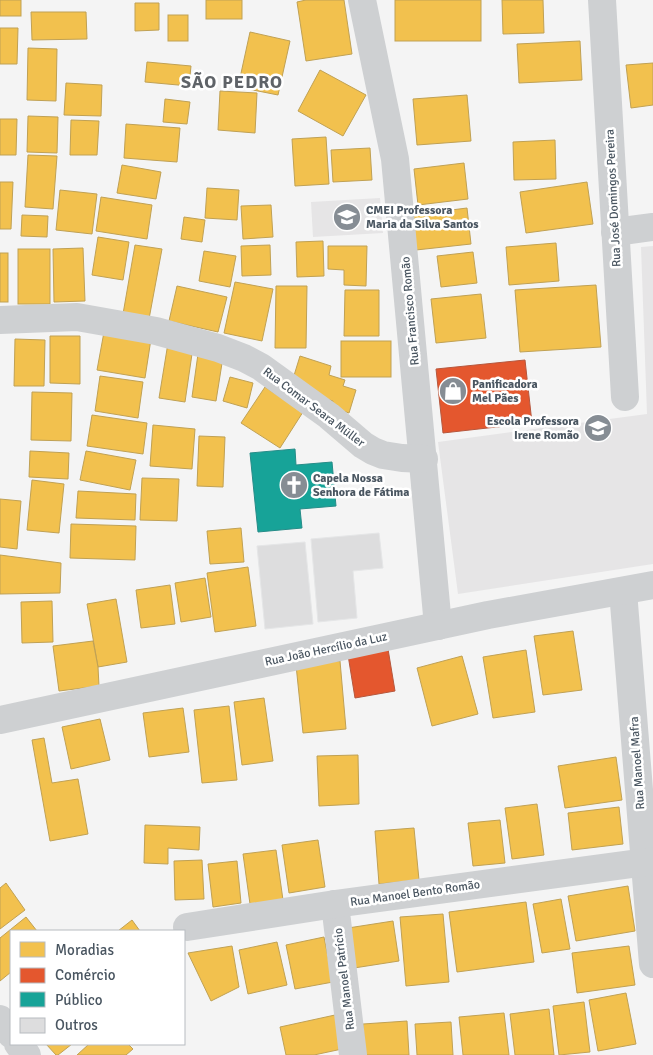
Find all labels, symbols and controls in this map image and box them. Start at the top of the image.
district label: SÃO PEDRO [181,71,283,93]
street label: Rua José Domingos Pereira [602,129,625,267]
school or university icon: CMEI Professora Maria da Silva Santos [332,202,362,232]
place label: CMEI Professora Maria da Silva Santos [366,203,479,232]
street label: Rua Francisco Romão [398,256,423,366]
street label: Rua Comar Seara Müller [260,364,368,451]
shop icon: Panificadora Mel Pães [438,376,468,406]
place label: Panificadora Mel Pães [472,377,538,406]
school or university icon: Escola Professora Irene Romão [583,413,613,443]
place label: Escola Professora Irene Romão [487,414,579,443]
church icon: Capela Nossa Senhora de Fátima [279,470,309,500]
place label: Capela Nossa Senhora de Fátima [313,471,409,500]
street label: Rua João Hercílio da Luz [264,629,389,670]
street label: Rua Manoel Mafra [627,716,648,810]
street label: Rua Manoel Bento Romão [349,877,481,910]
street label: Rua Manoel Patrício [331,927,358,1031]
legend [10,930,185,1045]
text: Moradias [55,941,114,959]
text: Comércio [55,966,116,984]
text: Público [55,991,103,1009]
text: Outros [55,1016,98,1034]

